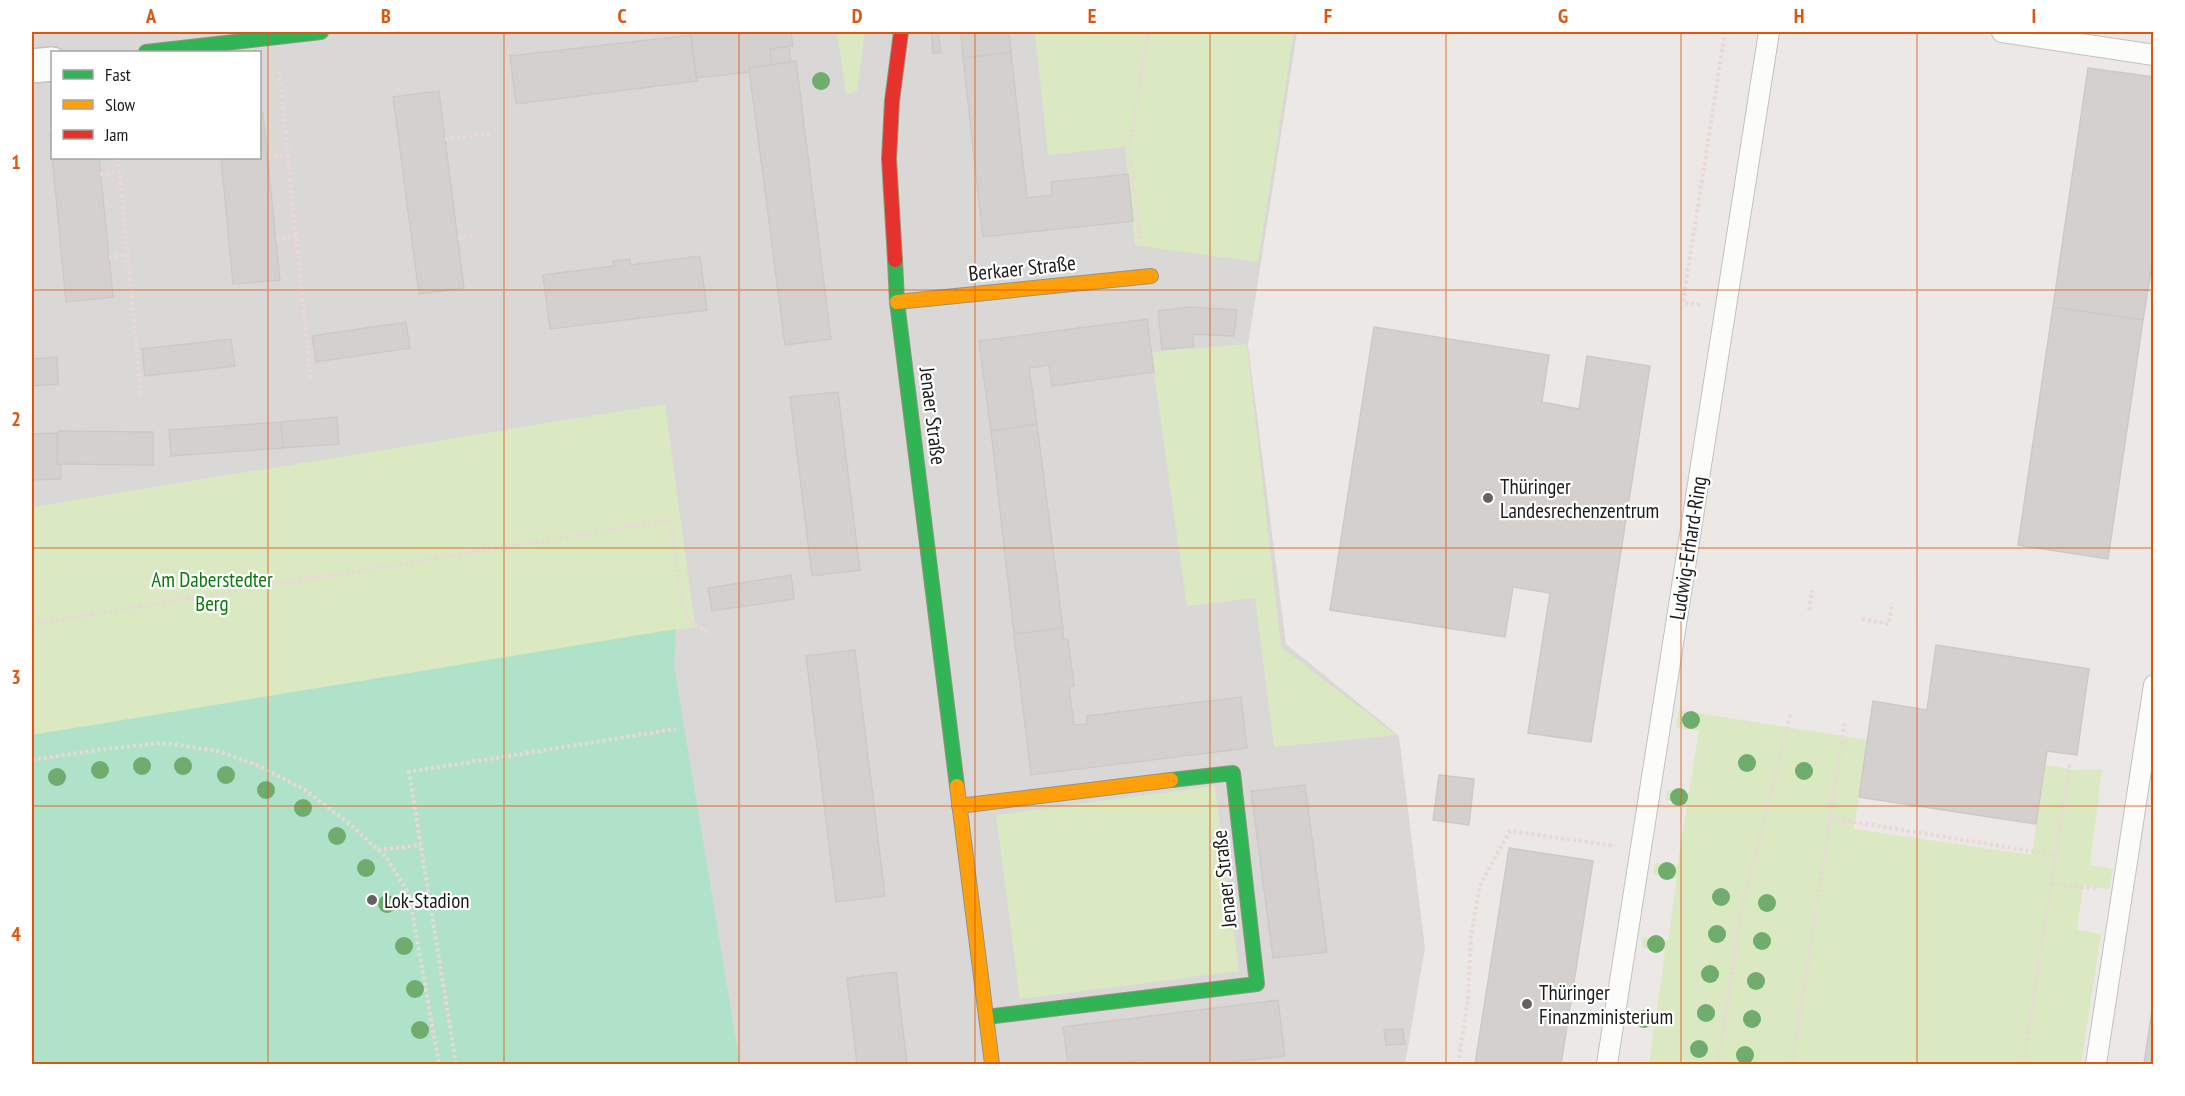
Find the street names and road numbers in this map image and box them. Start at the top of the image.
street label: Berkaer Straße [967,249,1077,287]
street label: Jenaer Straße [914,365,952,466]
street label: Ludwig-Erhard-Ring [1663,474,1713,622]
street label: Jenaer Straße [1205,829,1243,930]

